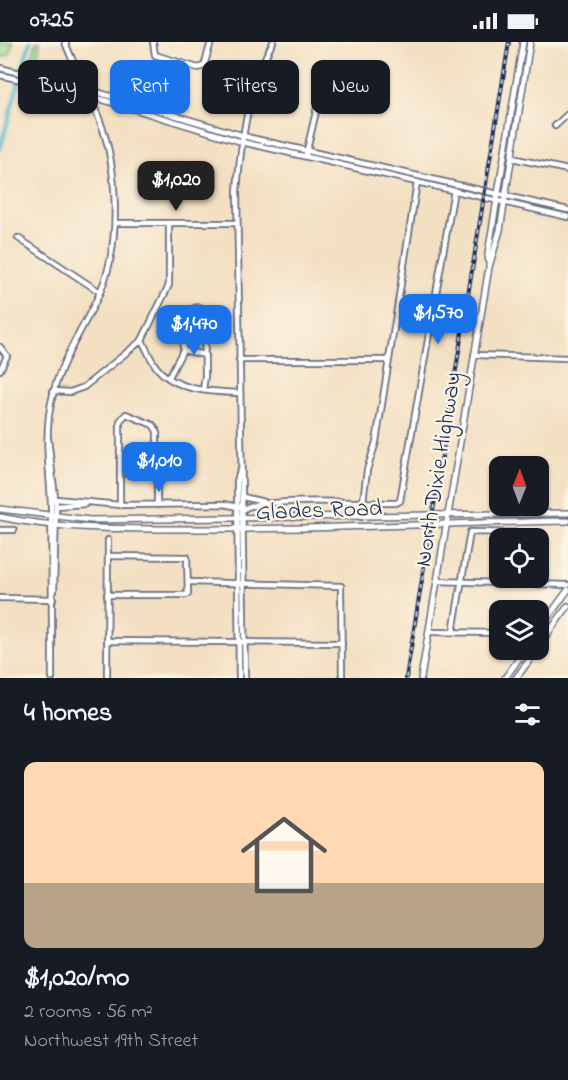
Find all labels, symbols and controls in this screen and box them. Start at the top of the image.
text: 07:25 [30,5,74,37]
chip: Buy [18,60,98,114]
chip: Rent [110,60,190,114]
chip: Filters [202,60,299,114]
chip: New [311,60,390,114]
pin: $1,020 [127,161,225,212]
text: $1,020 [151,166,201,195]
pin: $1,570 [389,294,487,345]
text: $1,570 [413,299,463,328]
pin: $1,470 [145,305,243,356]
text: $1,470 [170,310,218,339]
street label: North Dixie Highway [407,369,473,570]
pin: $1,010 [110,442,208,493]
text: $1,010 [136,447,182,476]
north arrow [489,456,549,516]
map controls [489,456,549,660]
street label: Glades Road [255,492,384,531]
button: locate [489,528,549,588]
button: layers [489,600,549,660]
text: 4 homes [24,695,112,733]
icon: filters [511,698,544,731]
icon: home [230,801,338,909]
text: $1,020/mo [24,960,130,998]
text: 2 rooms · 56 m² [24,998,153,1027]
text: Northwest 19th Street [24,1027,198,1056]

